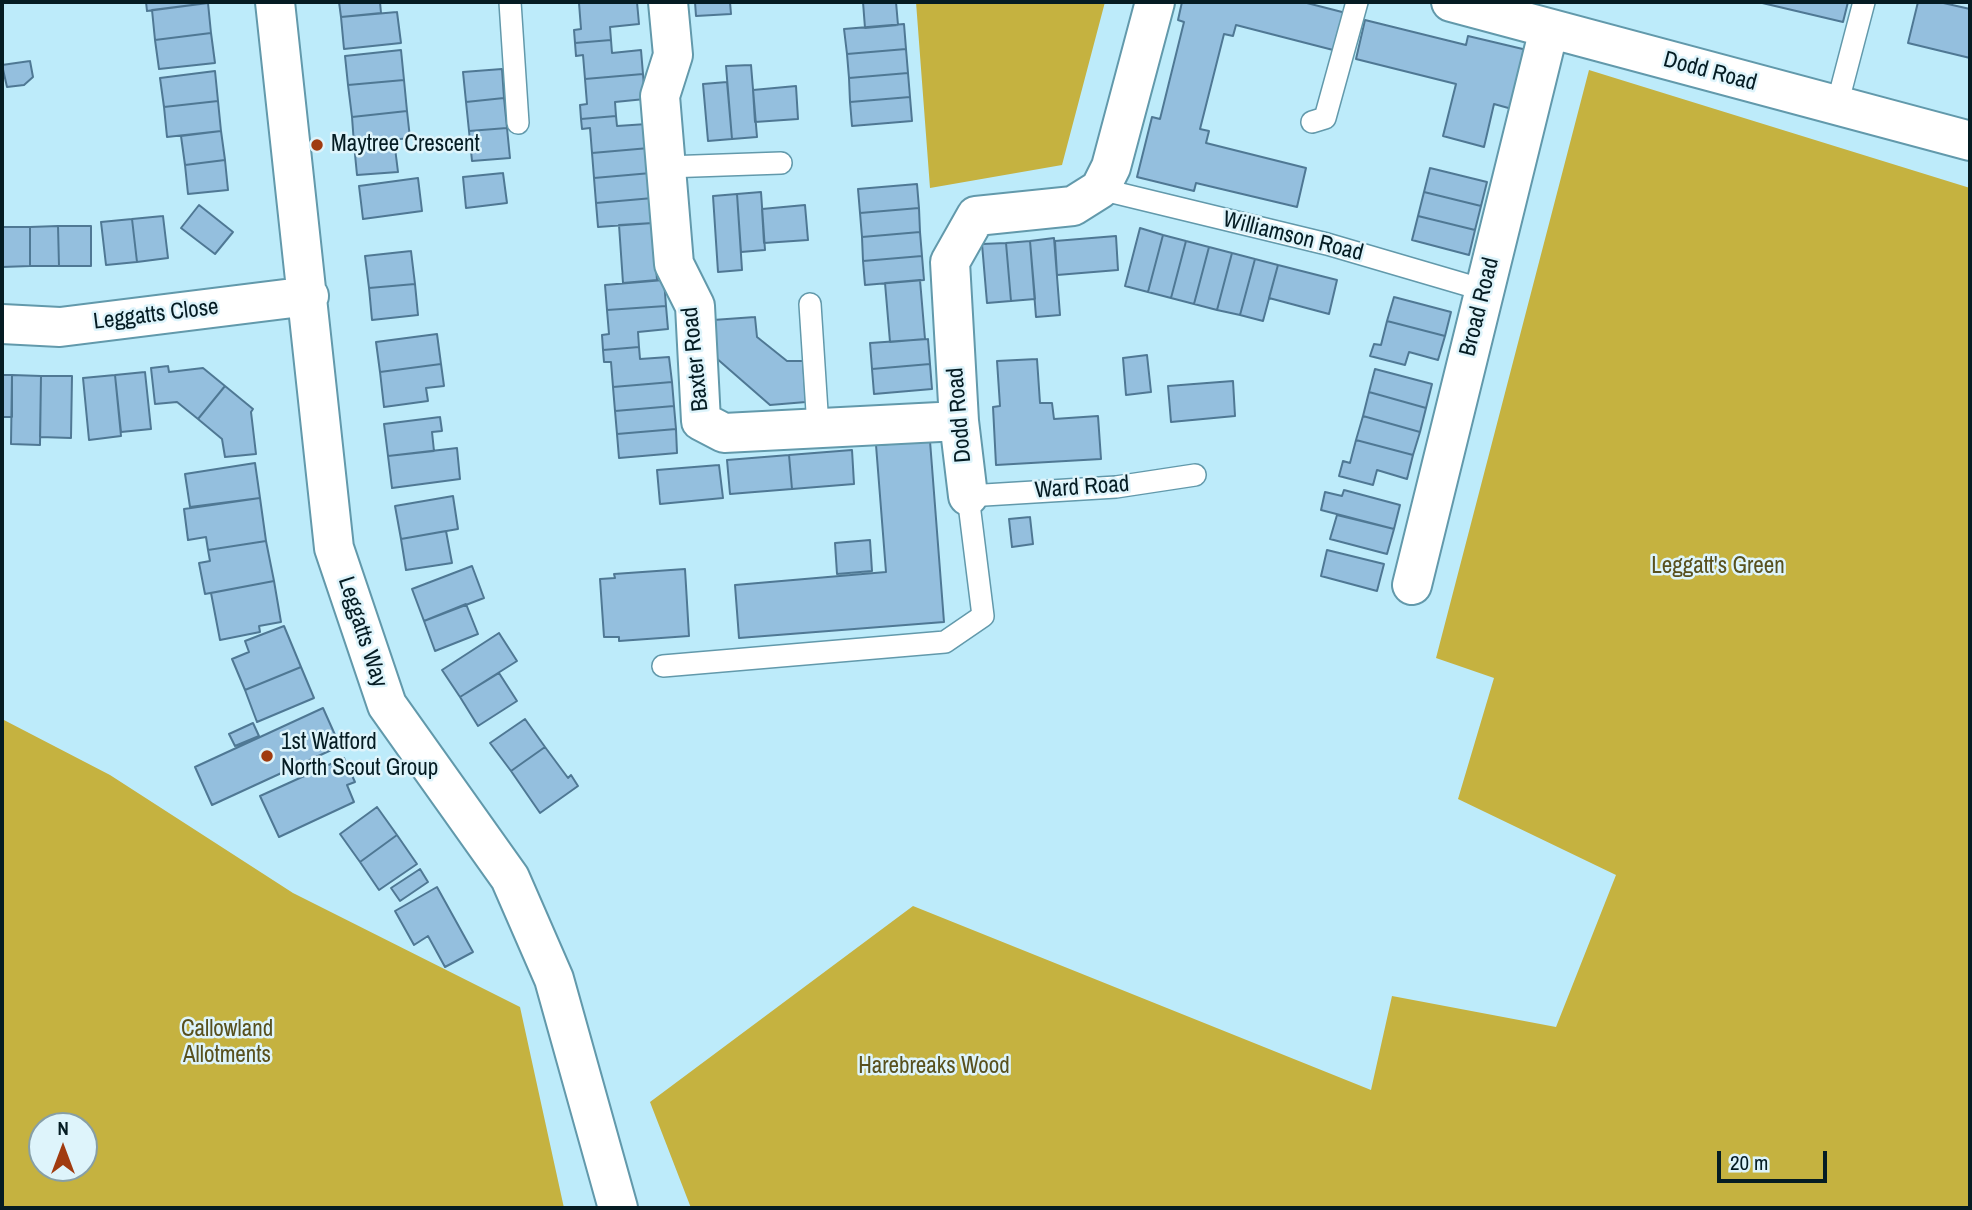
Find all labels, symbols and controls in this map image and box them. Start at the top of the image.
street label: Dodd Road [1660,46,1760,98]
place label: Maytree Crescent [331,131,480,159]
marker: Maytree Crescent [309,137,325,153]
street label: Williamson Road [1220,206,1366,268]
street label: Broad Road [1454,255,1506,359]
street label: Leggatts Close [92,294,220,336]
street label: Baxter Road [677,305,715,413]
street label: Dodd Road [942,366,978,464]
street label: Ward Road [1034,471,1130,505]
park label: Leggatt's Green [1651,553,1785,581]
street label: Leggatts Way [331,573,393,691]
place label: 1st Watford North Scout Group [281,729,438,783]
marker: 1st Watford North Scout Group [259,748,275,764]
park label: Callowland Allotments [181,1016,273,1070]
park label: Harebreaks Wood [858,1053,1010,1081]
north arrow [28,1112,98,1182]
text: N [57,1115,69,1141]
scale bar [1720,1136,1830,1180]
text: 20 m [1730,1148,1768,1177]

